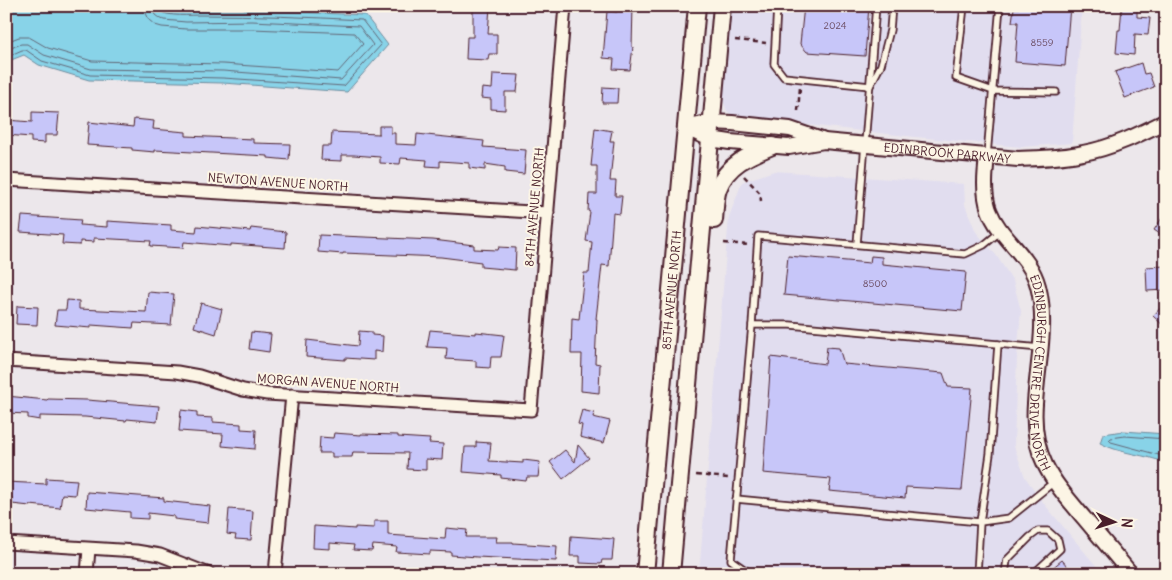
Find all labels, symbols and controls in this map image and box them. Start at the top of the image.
house number: 2024 [823,19,847,32]
house number: 8559 [1030,36,1054,49]
street label: EDINBROOK PARKWAY [883,139,1012,166]
street label: 84TH AVENUE NORTH [521,146,547,267]
street label: NEWTON AVENUE NORTH [207,170,349,194]
street label: 85TH AVENUE NORTH [658,229,684,351]
street label: EDINBURGH CENTRE DRIVE NORTH [1027,272,1054,474]
house number: 8500 [863,277,887,290]
street label: MORGAN AVENUE NORTH [257,371,400,395]
north arrow [1090,498,1140,548]
text: N [1118,517,1136,528]

